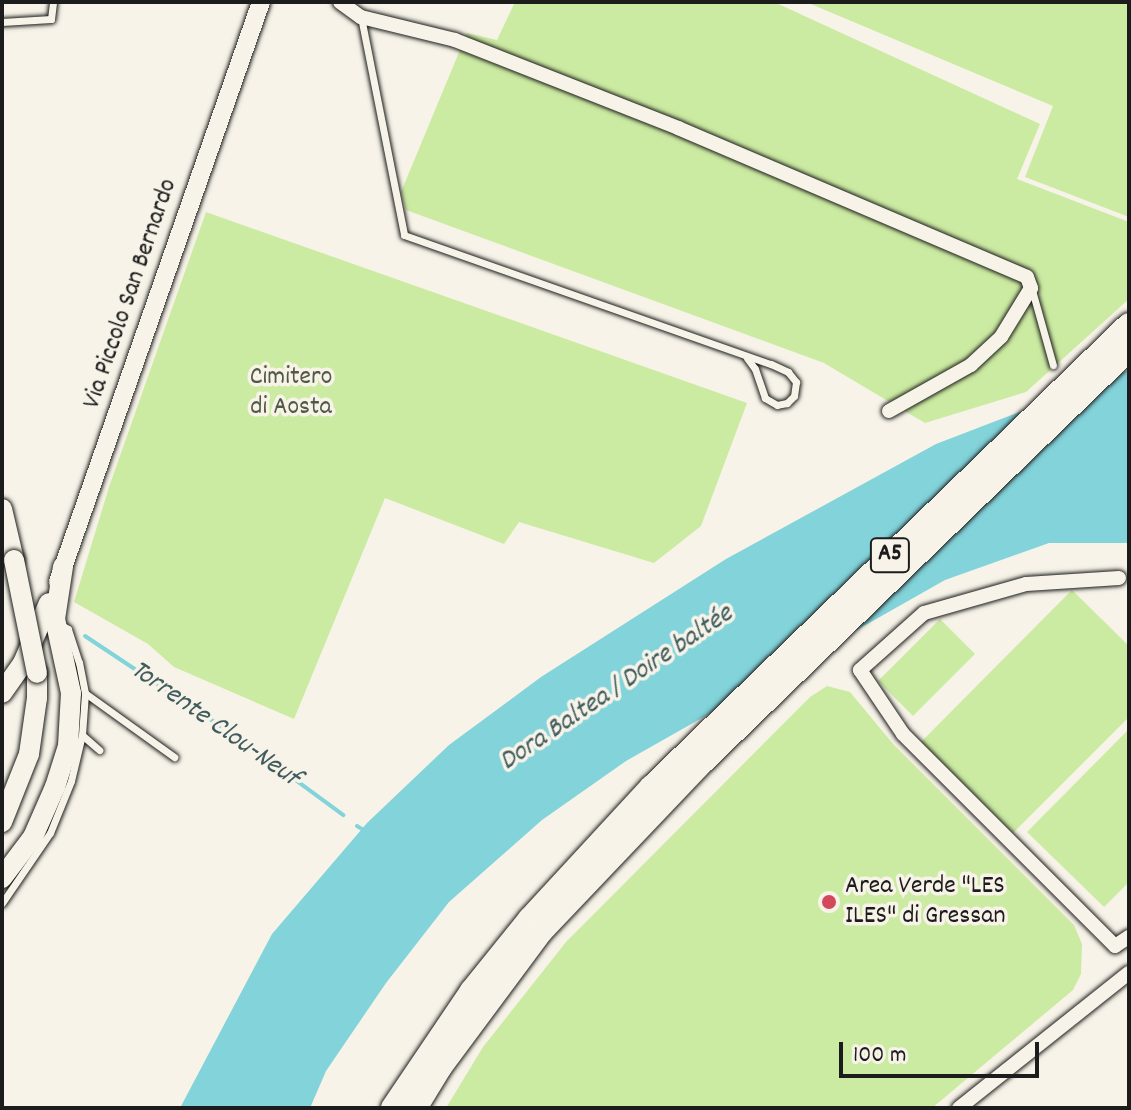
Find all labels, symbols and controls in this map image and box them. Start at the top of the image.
street label: Via Piccolo San Bernardo [77,175,185,413]
park label: Cimitero di Aosta [250,362,332,424]
road number: A5 [868,535,912,575]
water label: Dora Baltea / Doire baltée [494,598,740,780]
water label: Torrente Clou-Neuf [123,654,305,796]
place label: Area Verde "LES ILES" di Gressan [845,871,1005,932]
marker: Area Verde "LES ILES" di Gressan [820,893,838,911]
scale bar [843,1026,1043,1076]
text: 100 m [853,1039,906,1073]

